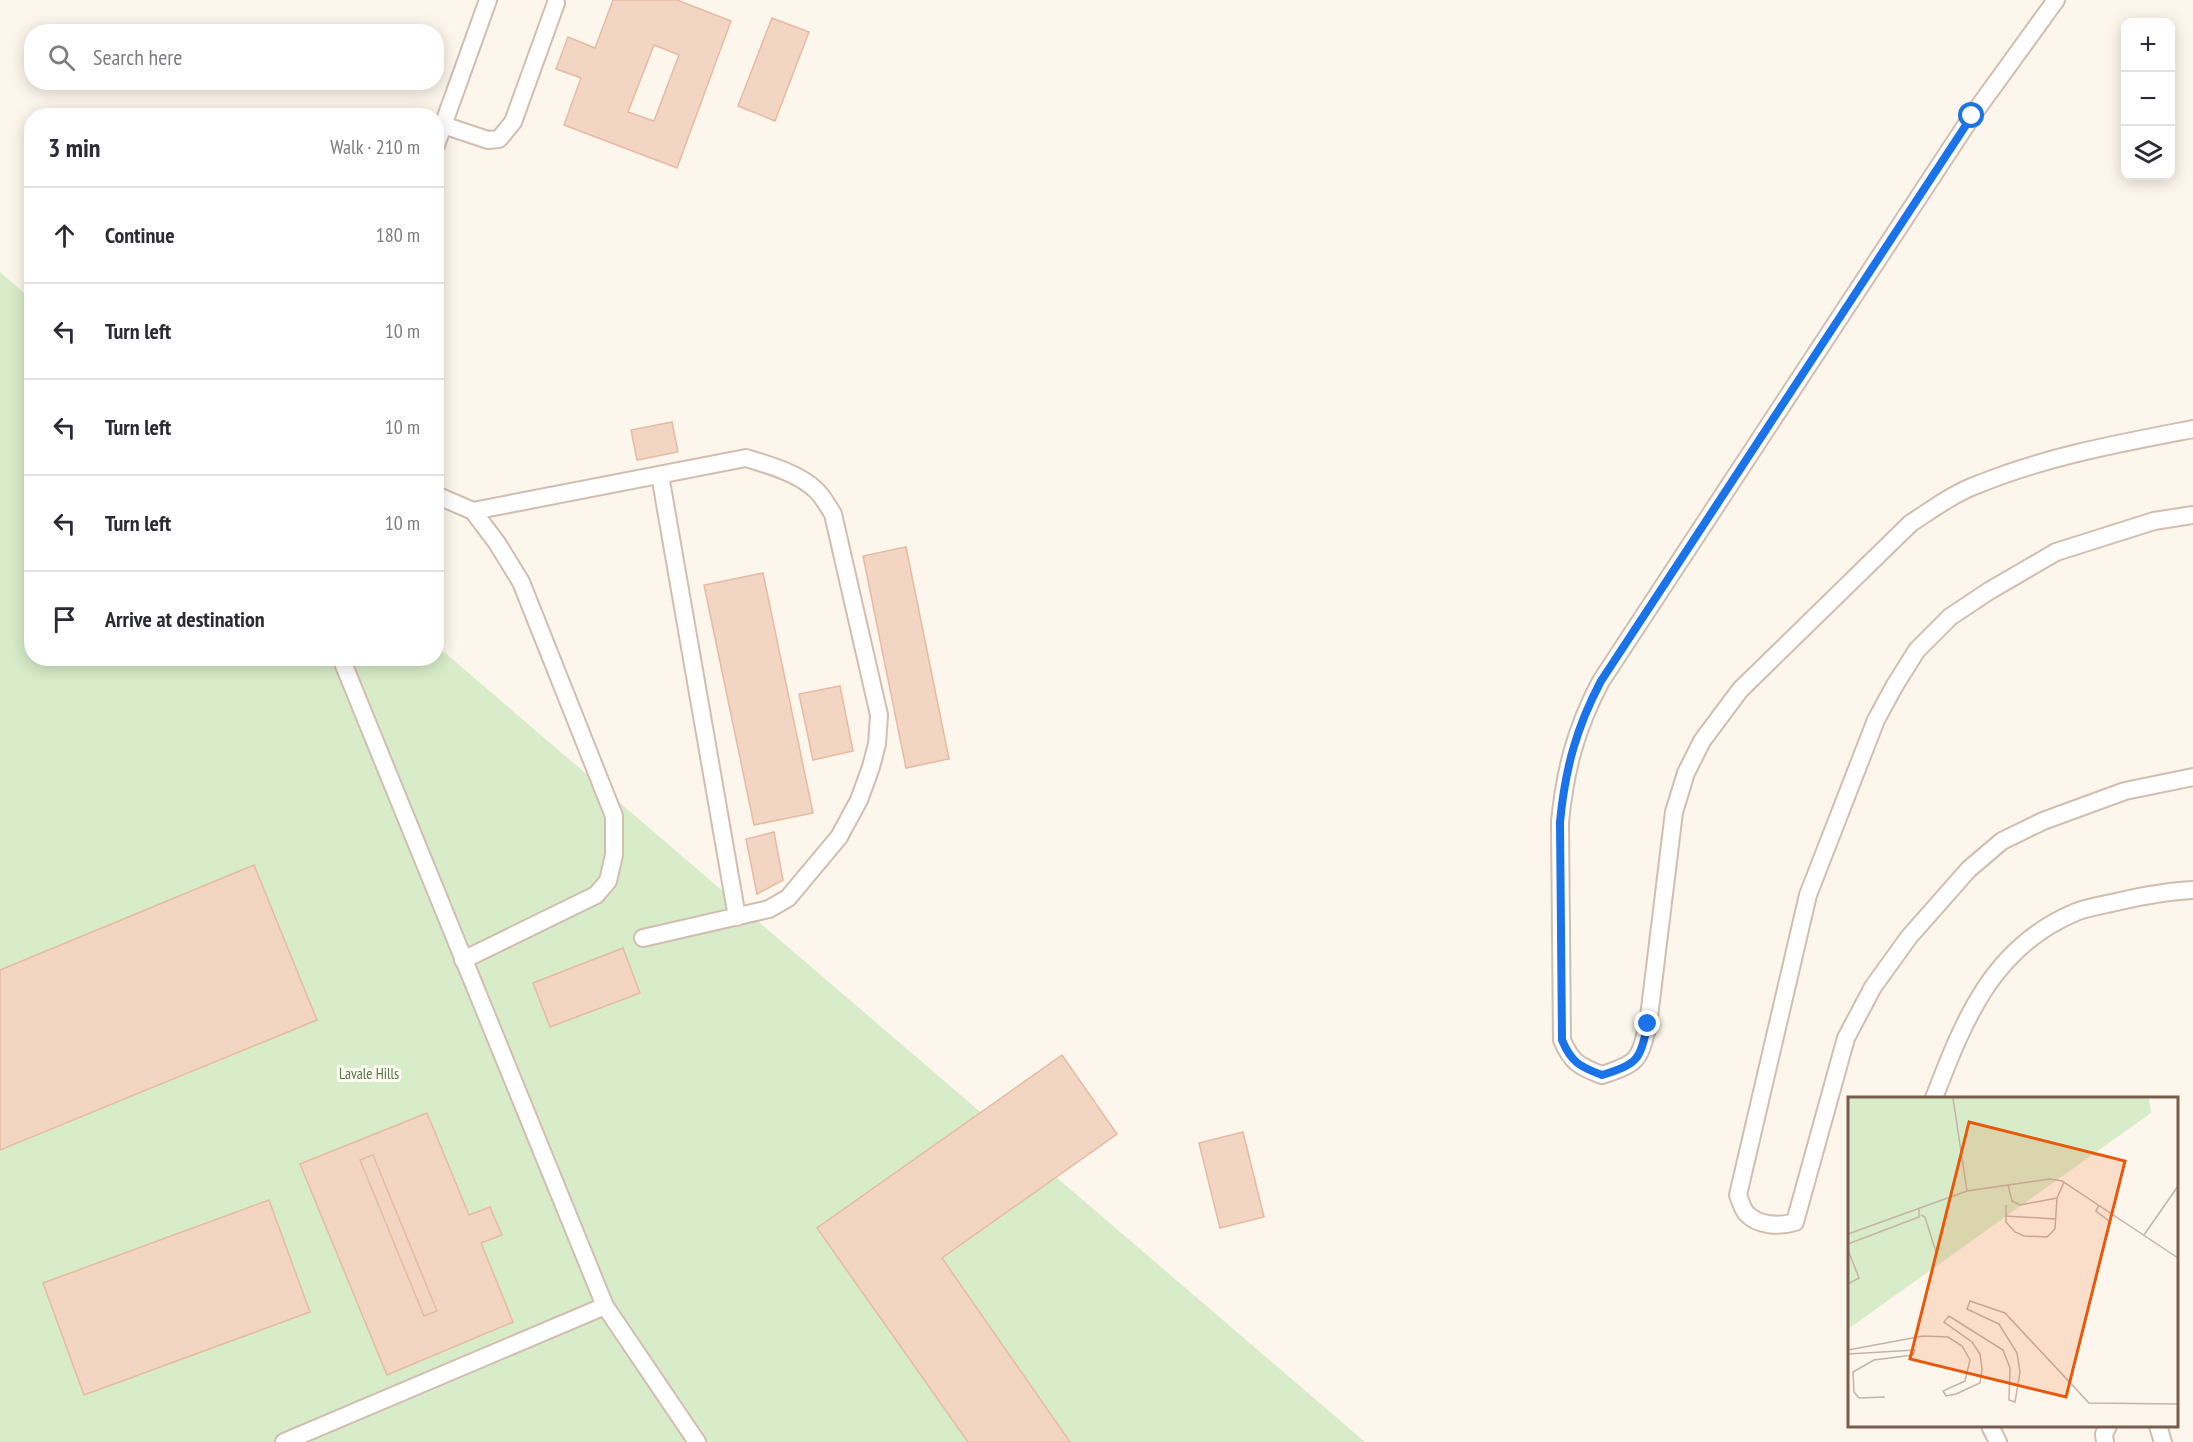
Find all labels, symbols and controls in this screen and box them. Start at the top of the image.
map controls [2121,18,2175,180]
button: + [2121,18,2175,72]
search box [24,24,444,90]
icon: search [45,41,78,74]
text: Search here [93,43,182,71]
button: − [2121,72,2175,126]
route start [1958,102,1984,128]
button: layers [2121,126,2175,180]
text: 3 min [48,131,101,164]
text: Walk · 210 m [330,134,420,160]
icon: ahead [48,219,81,252]
text: Continue [105,221,175,249]
text: 180 m [376,222,420,248]
icon: left [48,315,81,348]
text: Turn left [105,317,171,345]
text: 10 m [385,318,420,344]
icon: left [48,411,81,444]
text: Turn left [105,413,171,441]
text: 10 m [385,414,420,440]
icon: left [48,507,81,540]
text: Turn left [105,509,171,537]
text: 10 m [385,510,420,536]
icon: arrive [48,603,81,636]
text: Arrive at destination [105,605,265,633]
route end [1634,1010,1660,1036]
park label: Lavale Hills [339,1064,399,1083]
inset map [1848,1097,2178,1427]

